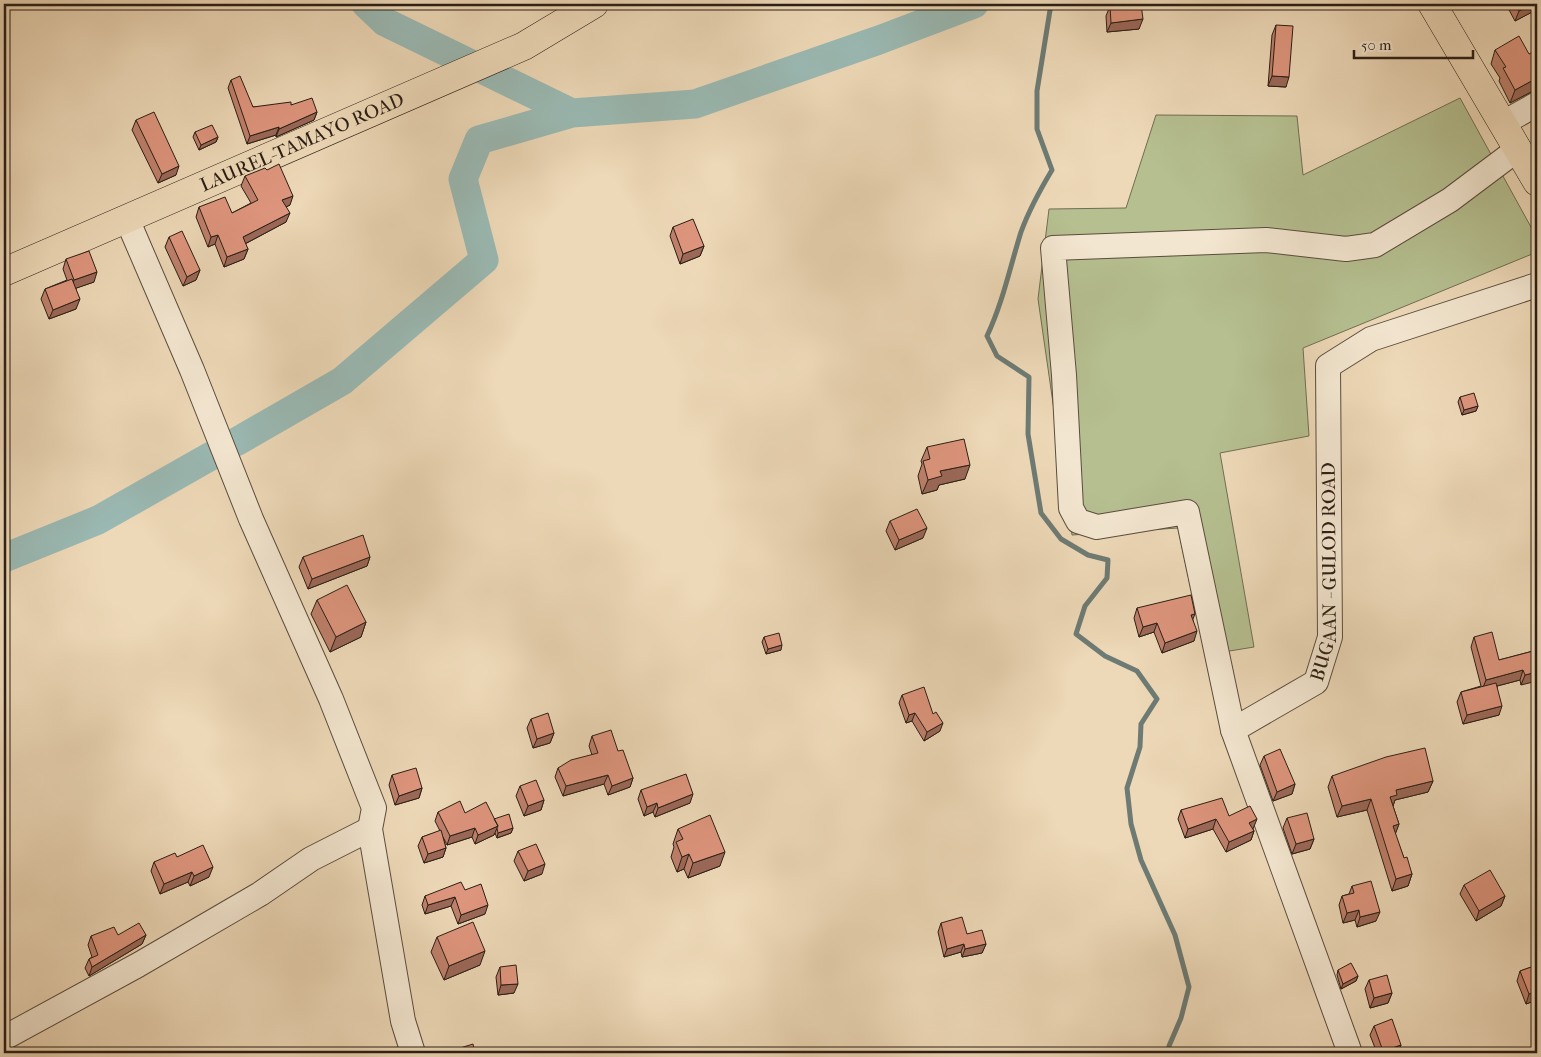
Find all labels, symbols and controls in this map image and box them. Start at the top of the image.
scale bar [1354,28,1472,60]
text: 50 m [1361,36,1392,54]
street label: LAUREL-TAMAYO ROAD [197,88,407,196]
street label: BUGAAN - GULOD ROAD [1306,462,1341,684]

